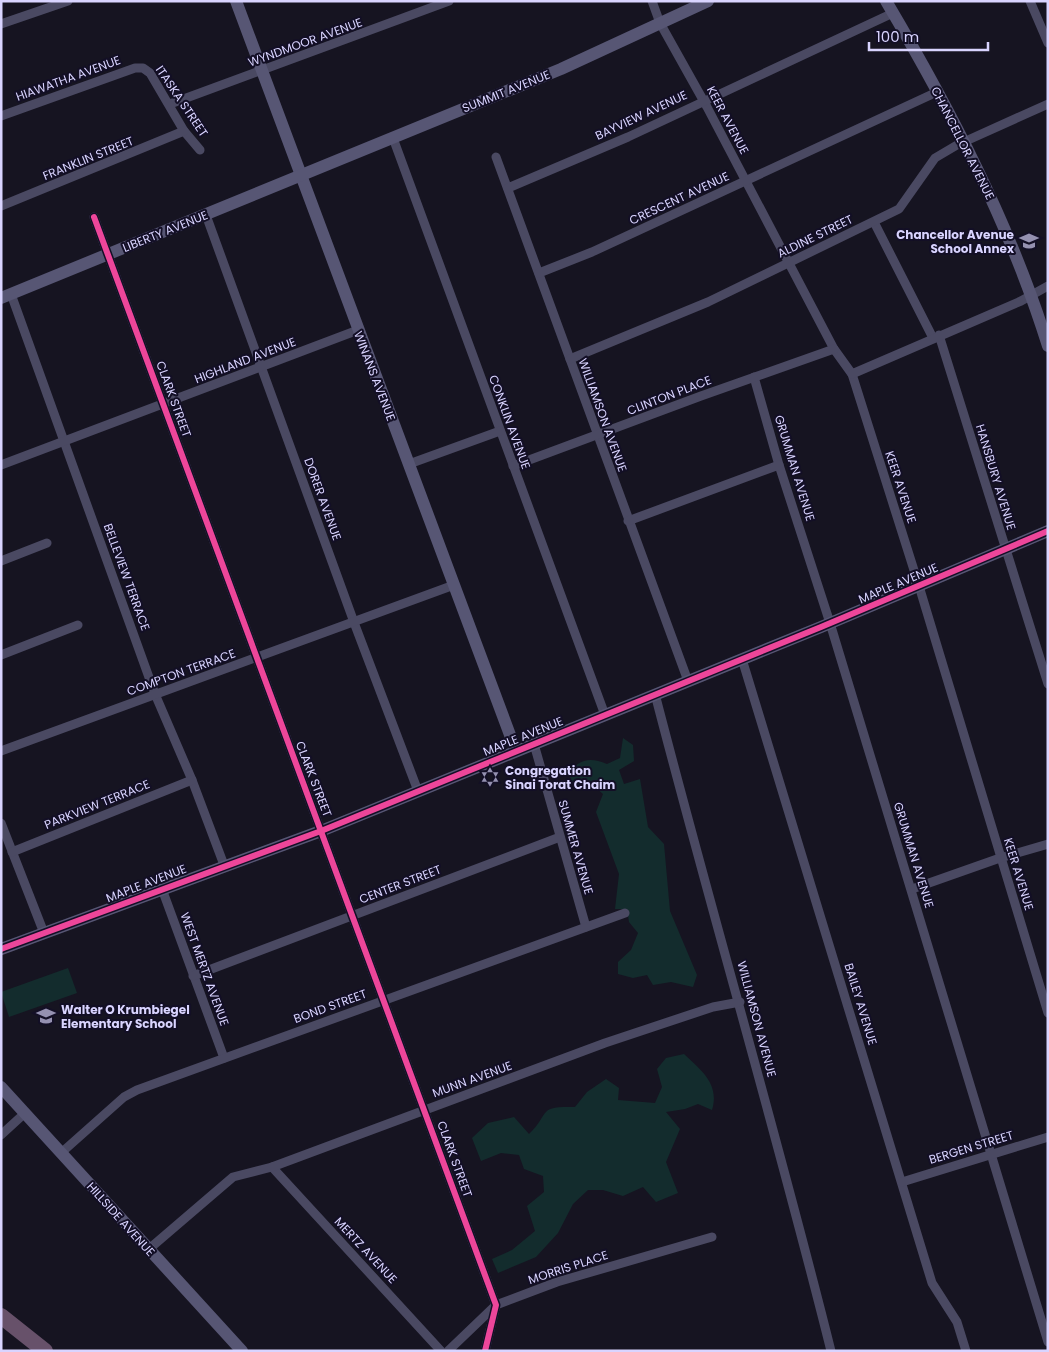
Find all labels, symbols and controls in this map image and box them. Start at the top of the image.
street label: WYNDMOOR AVENUE [246,13,364,71]
scale bar [869,20,988,52]
text: 100 m [876,26,919,47]
street label: HIAWATHA AVENUE [13,51,123,105]
street label: ITASKA STREET [152,62,212,140]
street label: SUMMIT AVENUE [459,66,553,116]
street label: KEER AVENUE [703,83,753,157]
street label: CHANCELLOR AVENUE [927,84,999,202]
street label: BAYVIEW AVENUE [592,86,690,144]
street label: FRANKLIN STREET [40,132,136,184]
street label: CRESCENT AVENUE [626,167,732,229]
street label: LIBERTY AVENUE [120,206,210,256]
street label: ALDINE STREET [774,210,856,262]
place label: Chancellor Avenue School Annex [896,226,1015,257]
school or university icon: Chancellor Avenue School Annex [1018,230,1040,252]
street label: WINANS AVENUE [350,329,400,423]
street label: HIGHLAND AVENUE [192,333,298,387]
street label: WILLIAMSON AVENUE [575,356,631,474]
street label: CLARK STREET [152,359,196,440]
street label: CLINTON PLACE [624,371,714,419]
street label: CONKLIN AVENUE [485,373,535,471]
street label: GRUMMAN AVENUE [771,413,819,523]
street label: HANSBURY AVENUE [972,422,1020,532]
street label: KEER AVENUE [881,449,921,525]
street label: DORER AVENUE [300,455,346,543]
street label: BELLEVIEW TERRACE [100,521,154,633]
street label: MAPLE AVENUE [856,559,940,607]
street label: COMPTON TERRACE [124,644,238,700]
street label: MAPLE AVENUE [480,712,566,760]
street label: CLARK STREET [292,739,336,820]
place label: Congregation Sinai Torat Chaim [505,762,616,793]
synagogue icon: Congregation Sinai Torat Chaim [479,766,501,788]
street label: PARKVIEW TERRACE [42,775,152,833]
street label: SUMMER AVENUE [554,798,598,896]
street label: GRUMMAN AVENUE [890,800,938,910]
street label: KEER AVENUE [1000,836,1038,912]
street label: MAPLE AVENUE [103,860,189,906]
street label: CENTER STREET [357,860,444,907]
street label: WEST MERTZ AVENUE [177,910,233,1028]
street label: WILLIAMSON AVENUE [733,959,781,1079]
street label: BAILEY AVENUE [840,961,882,1047]
street label: BOND STREET [291,985,369,1027]
place label: Walter O Krumbiegel Elementary School [61,1001,190,1032]
school or university icon: Walter O Krumbiegel Elementary School [35,1005,57,1027]
street label: MUNN AVENUE [430,1057,514,1101]
street label: CLARK STREET [433,1119,477,1200]
street label: BERGEN STREET [927,1126,1016,1168]
street label: HILLSIDE AVENUE [83,1178,159,1260]
street label: MERTZ AVENUE [331,1213,401,1287]
street label: MORRIS PLACE [526,1246,610,1288]

